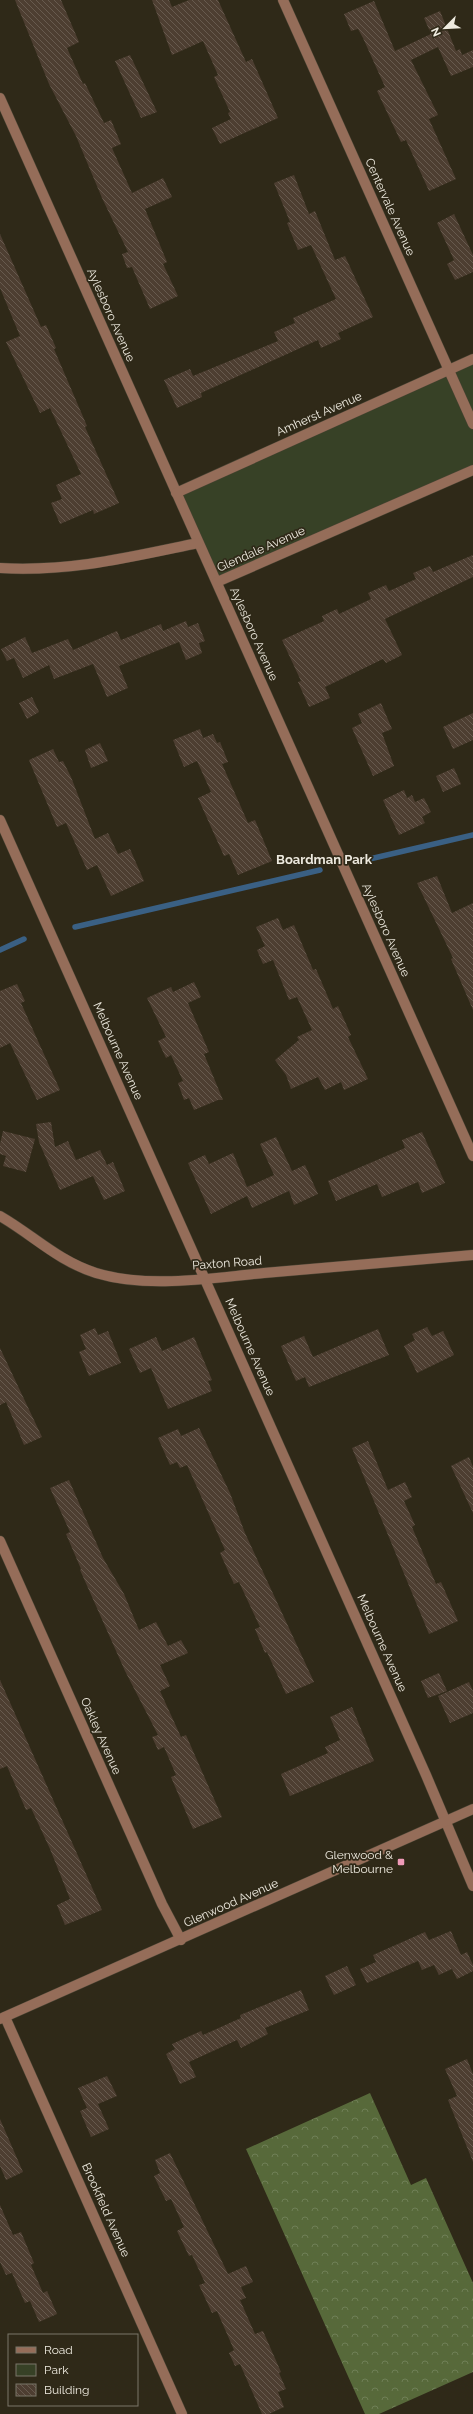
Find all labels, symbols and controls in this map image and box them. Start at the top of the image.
north arrow [425,8,465,48]
text: N [429,25,444,38]
street label: Centervale Avenue [362,156,418,258]
street label: Aylesboro Avenue [84,266,138,364]
street label: Amherst Avenue [274,389,364,439]
street label: Glendale Avenue [215,523,307,575]
street label: Aylesboro Avenue [227,585,281,683]
district label: Boardman Park [276,852,373,867]
street label: Aylesboro Avenue [359,881,413,979]
street label: Melbourne Avenue [90,1000,146,1102]
street label: Paxton Road [192,1254,262,1272]
street label: Melbourne Avenue [222,1296,278,1398]
street label: Melbourne Avenue [354,1592,410,1694]
street label: Oakley Avenue [78,1695,124,1777]
place label: Glenwood & Melbourne [325,1848,393,1876]
marker: Glenwood & Melbourne [396,1857,406,1867]
street label: Glenwood Avenue [182,1876,280,1930]
street label: Brookfield Avenue [79,2161,133,2259]
legend [8,2334,138,2406]
text: Road [44,2343,73,2357]
text: Park [44,2363,69,2377]
text: Building [44,2383,90,2397]

